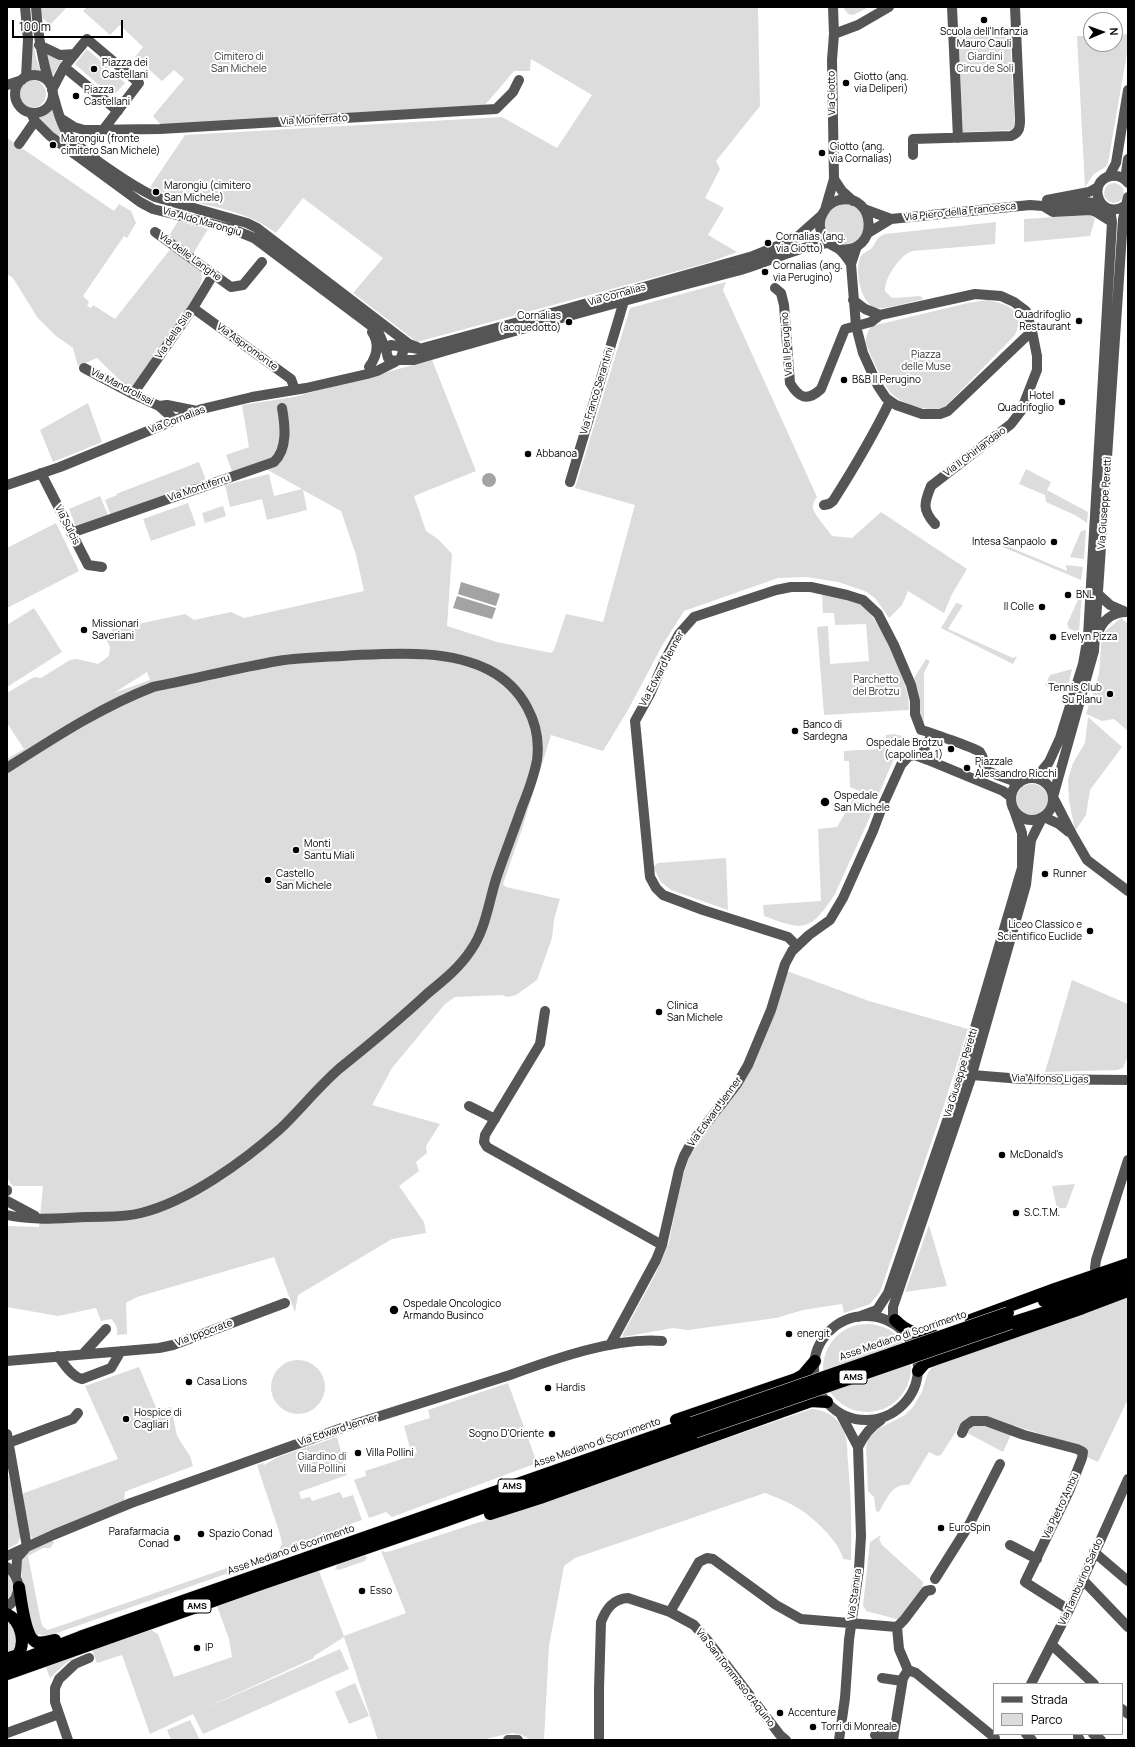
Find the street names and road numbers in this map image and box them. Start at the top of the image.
street label: Via Giotto [826,71,838,115]
street label: Via Monferrato [280,112,348,128]
street label: Via Piero della Francesca [903,200,1017,224]
street label: Via Aldo Marongiu [161,205,243,239]
street label: Via delle Langhe [156,230,224,284]
street label: Via Cornalias [587,281,647,309]
street label: Via della Sila [153,309,195,361]
street label: Via Il Perugino [779,312,795,376]
street label: Via Aspromonte [214,321,280,373]
street label: Via Franco Serantini [578,346,616,436]
street label: Via Mandrolisai [89,366,155,408]
street label: Via Cornalias [147,404,207,436]
street label: Via Il Ghirlandaio [941,425,1009,479]
street label: Via Giuseppe Peretti [1096,456,1114,550]
street label: Via Montiferru [166,472,232,504]
street label: Via Sulcis [52,503,82,547]
street label: Via Edward Jenner [637,629,687,709]
street label: Via Giuseppe Peretti [942,1027,980,1119]
street label: Via Alfonso Ligas [1011,1072,1089,1086]
street label: Via Edward Jenner [686,1075,744,1149]
street label: Asse Mediano di Scorrimento [838,1309,968,1363]
street label: Via Ippocrate [174,1317,234,1349]
road number: AMS [839,1370,867,1384]
street label: Via Edward Jenner [297,1411,379,1449]
street label: Asse Mediano di Scorrimento [532,1416,662,1470]
street label: Via Pietro Ambu [1040,1471,1082,1541]
road number: AMS [498,1479,526,1493]
street label: Asse Mediano di Scorrimento [226,1523,356,1577]
street label: Via Tamburino Sardo [1056,1537,1106,1627]
street label: Via Stamira [845,1568,865,1620]
road number: AMS [183,1599,211,1613]
street label: Via San Tommaso d'Aquino [693,1626,777,1730]

